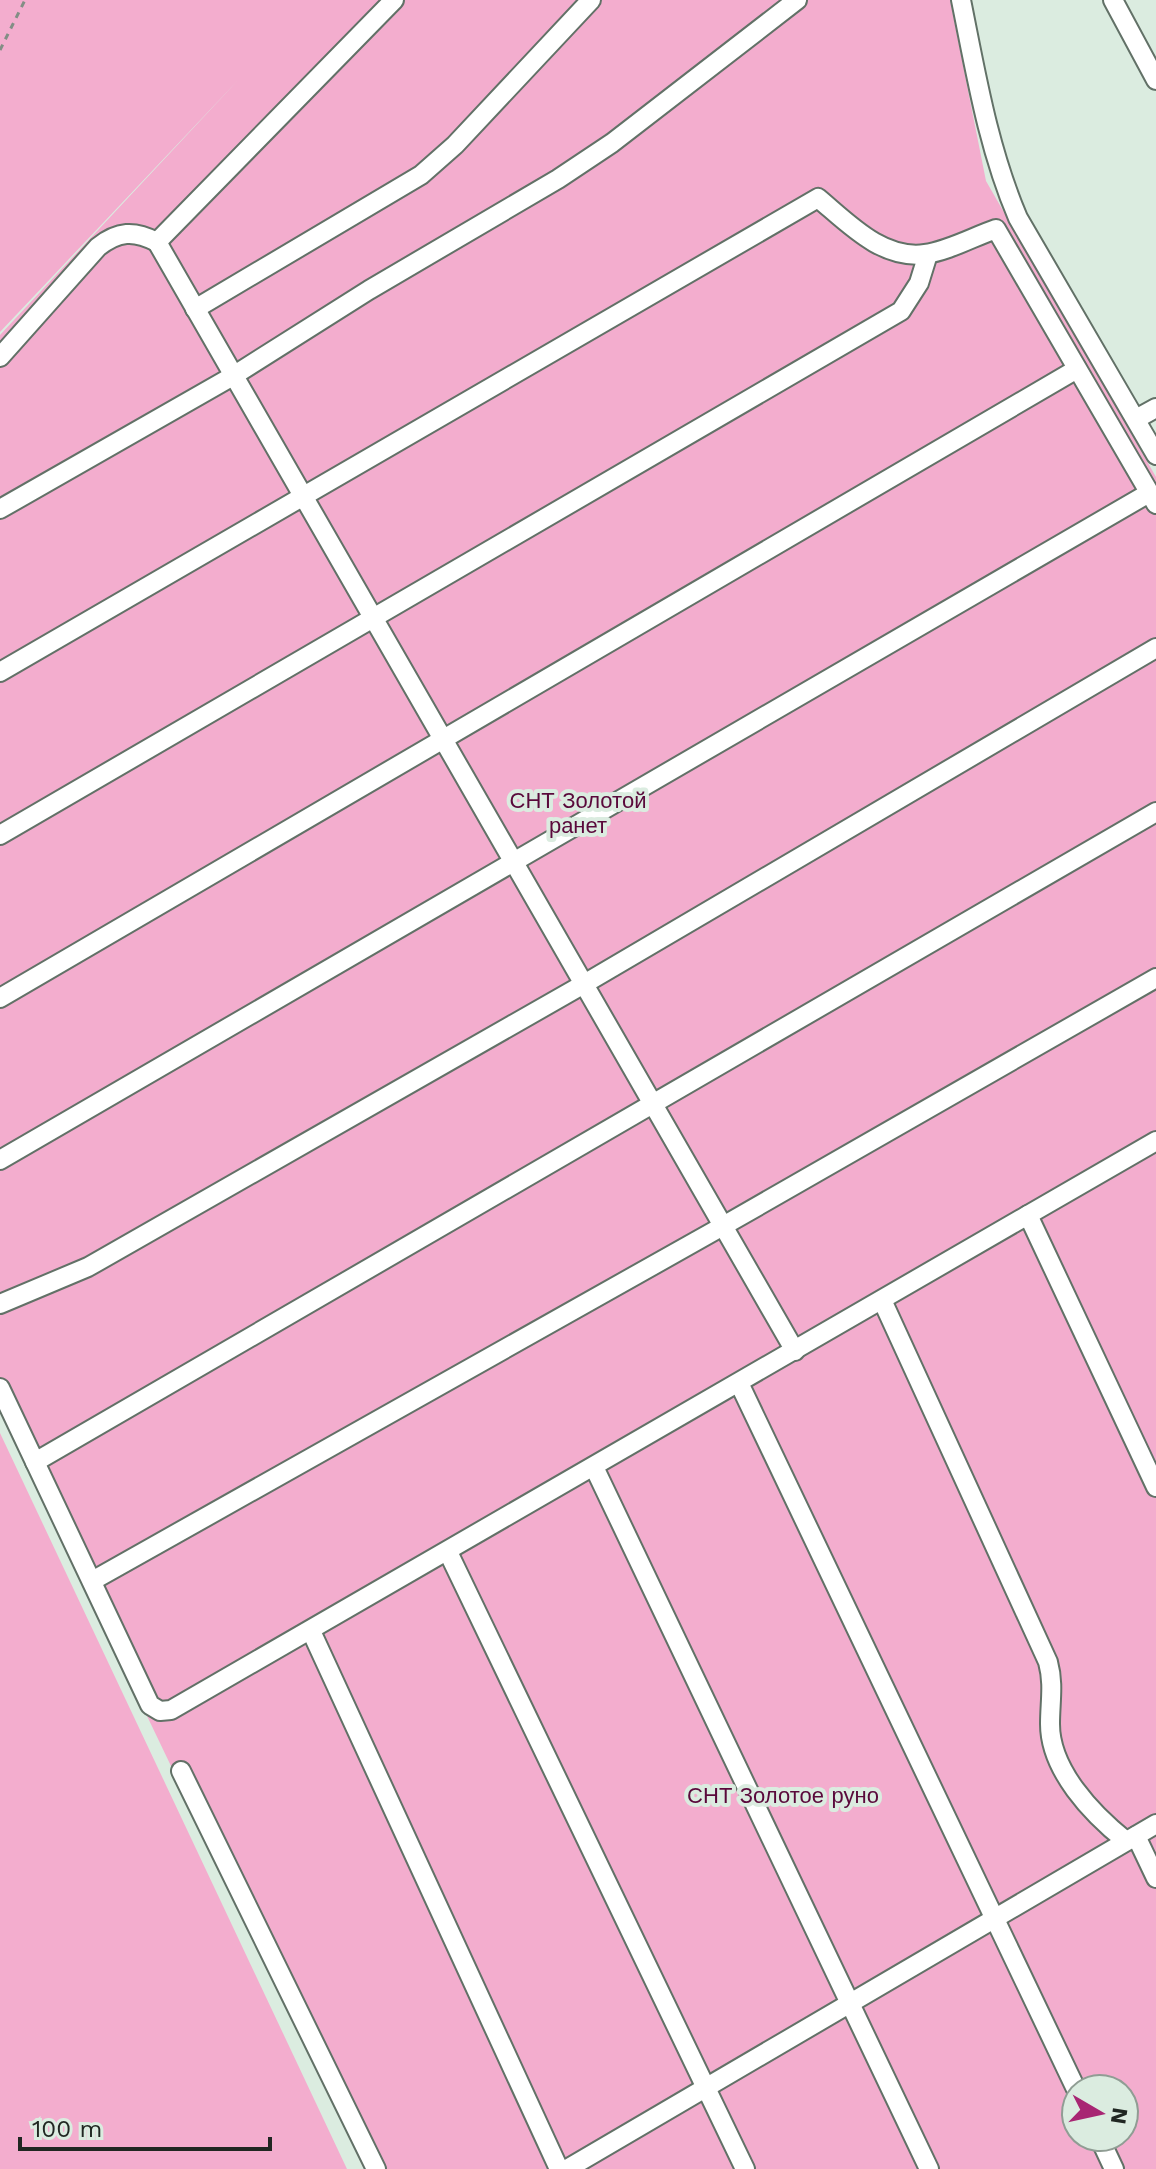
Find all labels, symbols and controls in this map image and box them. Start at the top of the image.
park label: СНТ Золотой ранет [510,788,646,838]
park label: СНТ Золотое руно [687,1783,879,1808]
north arrow [1060,2073,1140,2153]
scale bar [20,2101,270,2151]
text: N [1106,2106,1133,2126]
text: 100 m [32,2115,102,2143]

